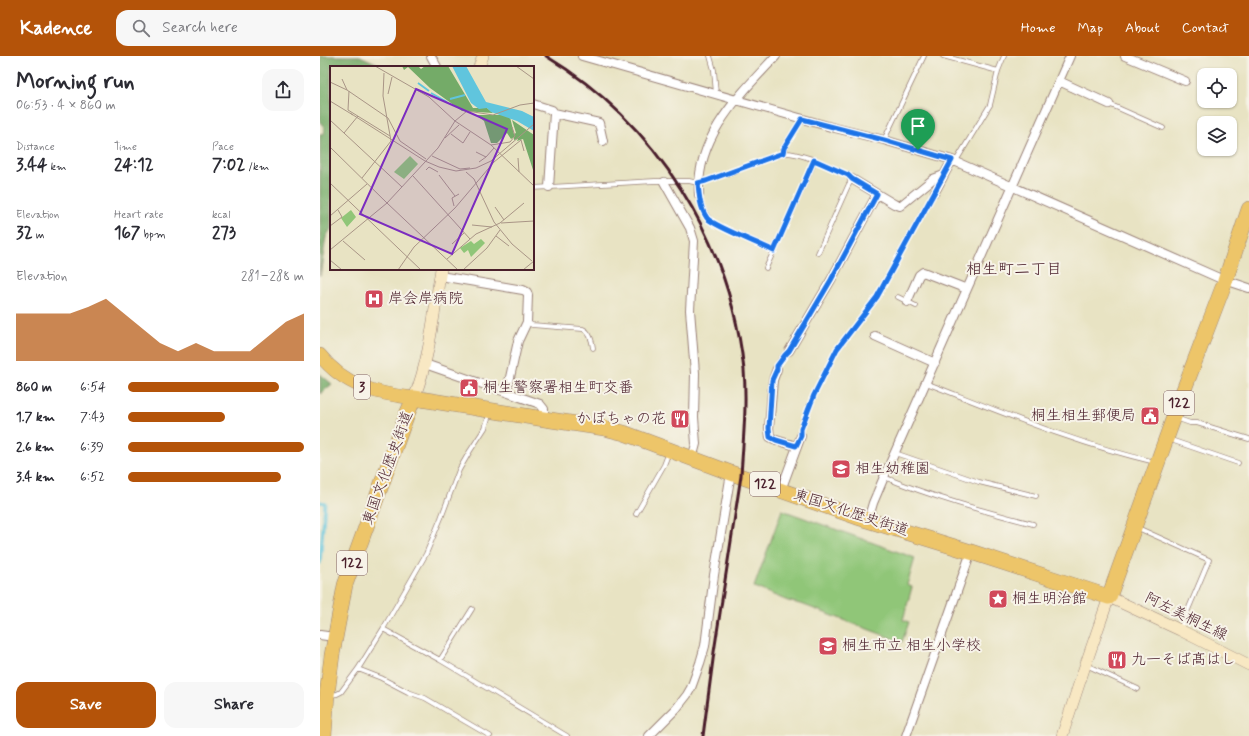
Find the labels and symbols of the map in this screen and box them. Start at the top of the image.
inset map [330,66,534,270]
pin [901,109,935,150]
district label: 相生町二丁目 [966,259,1062,280]
hospital icon: 岸会岸病院 [363,288,385,310]
place label: 岸会岸病院 [388,289,463,309]
road number: 3 [354,375,370,399]
public building icon: 桐生警察署相生町交番 [458,377,480,399]
place label: 桐生警察署相生町交番 [483,378,633,398]
road number: 122 [1164,391,1194,415]
public building icon: 桐生相生郵便局 [1139,405,1161,427]
place label: 桐生相生郵便局 [1031,406,1136,426]
street label: 東国文化歴史街道 [358,408,418,528]
restaurant icon: かぼちゃの花 [669,408,691,430]
place label: かぼちゃの花 [576,409,666,429]
school or university icon: 相生幼稚園 [830,458,852,480]
place label: 相生幼稚園 [855,459,930,479]
road number: 122 [750,472,780,496]
street label: 東国文化歴史街道 [791,485,911,541]
road number: 122 [337,551,367,575]
place icon: 桐生明治館 [987,588,1009,610]
street label: 阿左美桐生線 [1141,588,1231,646]
place label: 桐生明治館 [1012,589,1087,609]
school or university icon: 桐生市立 相生小学校 [817,635,839,657]
place label: 桐生市立 相生小学校 [842,636,981,656]
restaurant icon: 九一そば髙はし [1106,649,1128,671]
place label: 九一そば髙はし [1131,650,1236,670]

